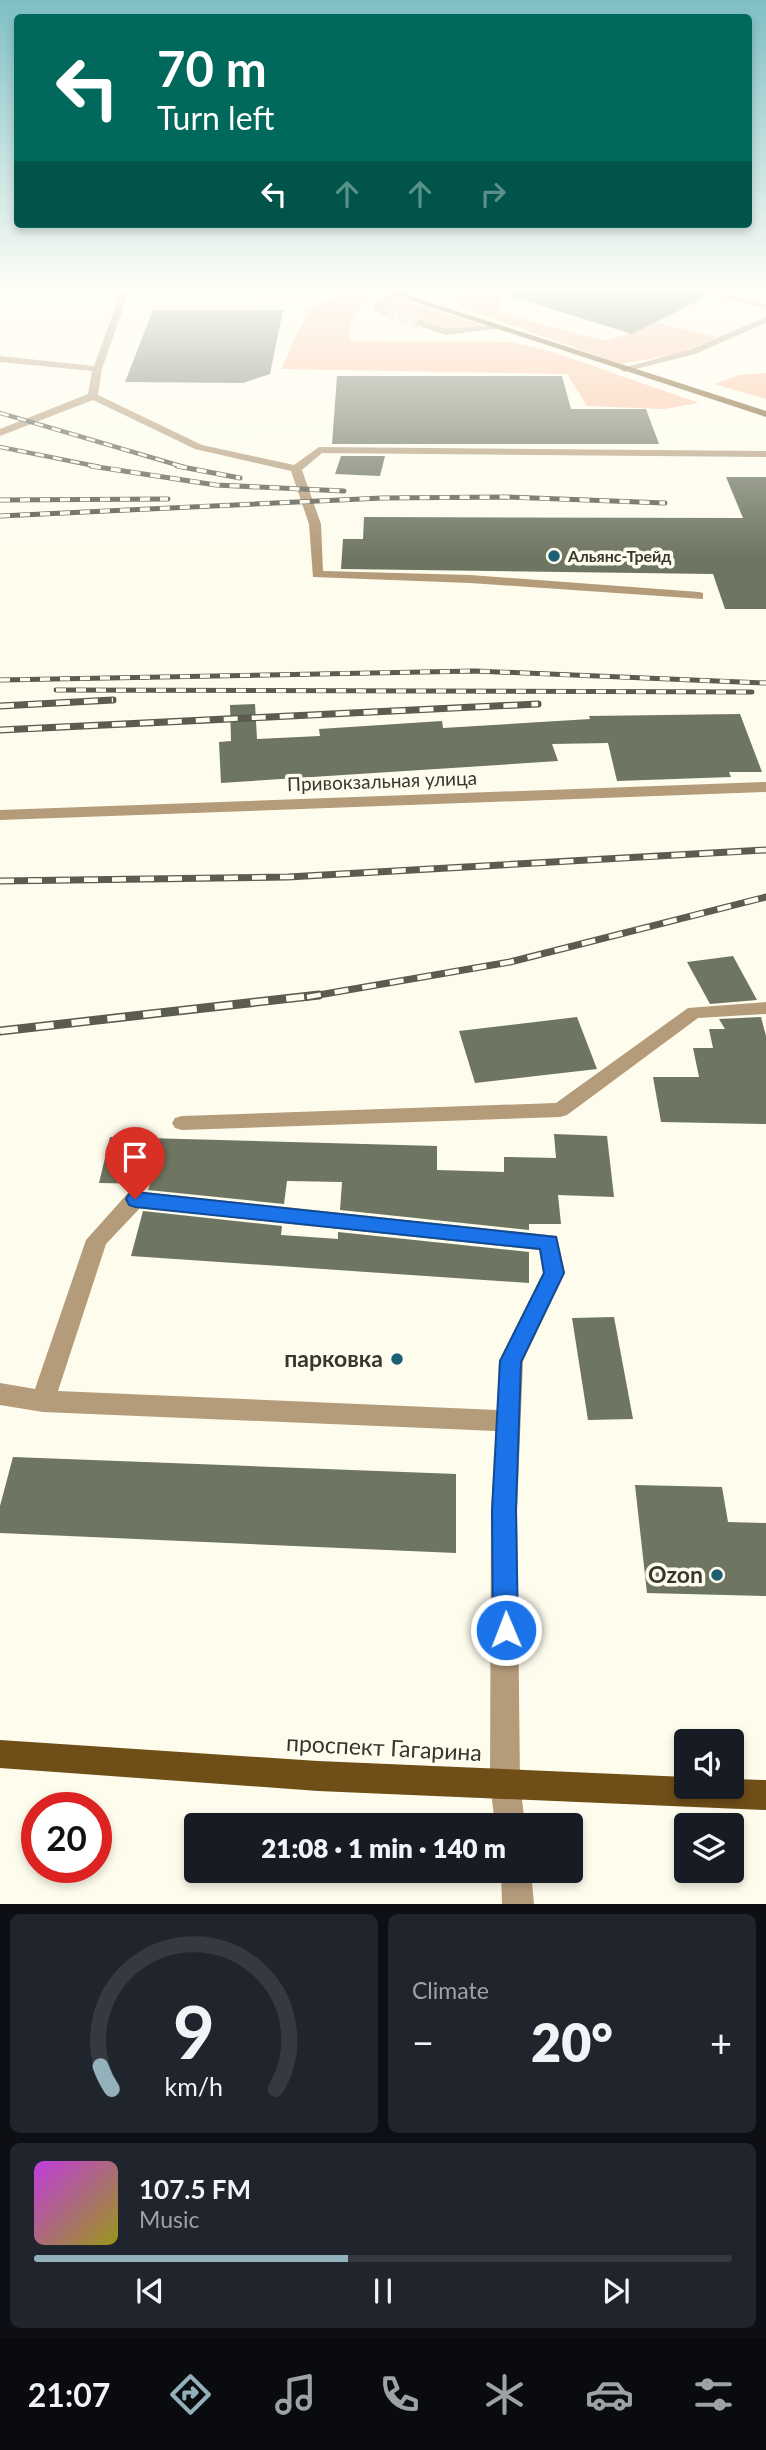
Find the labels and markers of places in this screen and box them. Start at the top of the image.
place label: Альянс-Трейд [567,546,671,565]
marker: Альянс-Трейд [546,548,562,564]
pin [105,1127,165,1199]
place label: парковка [284,1344,383,1372]
marker: парковка [389,1351,405,1367]
place label: Ozon [648,1560,703,1588]
marker: Ozon [709,1567,725,1583]

